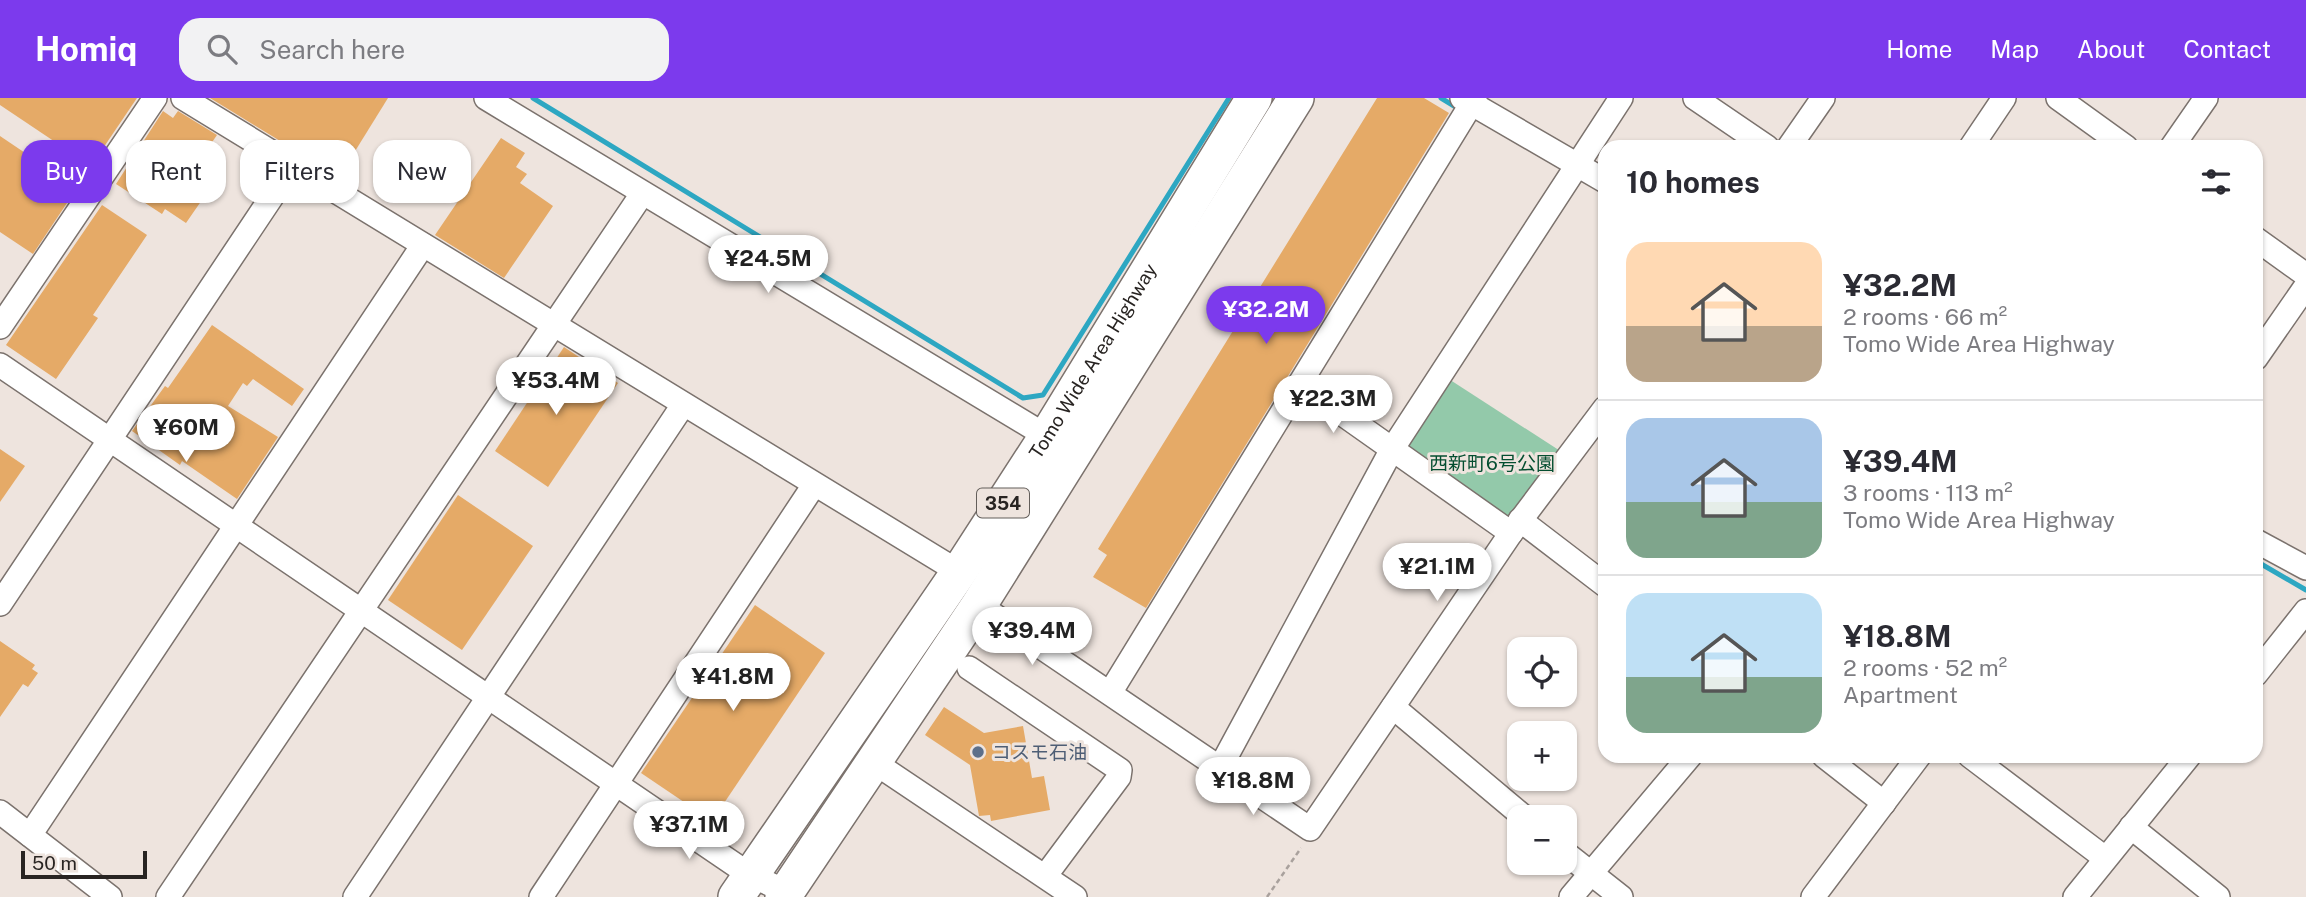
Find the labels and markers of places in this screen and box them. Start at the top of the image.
pin: ¥24.5M [711,236,825,295]
pin: ¥32.2M [1209,286,1323,346]
pin: ¥53.4M [499,358,613,417]
pin: ¥22.3M [1276,376,1390,435]
pin: ¥60M [145,404,227,464]
pin: ¥21.1M [1380,544,1494,603]
pin: ¥39.4M [975,608,1089,667]
pin: ¥41.8M [676,654,790,713]
place label: コスモ石油 [992,741,1087,763]
marker: コスモ石油 [970,744,986,760]
pin: ¥18.8M [1196,758,1310,817]
pin: ¥37.1M [632,802,746,861]

